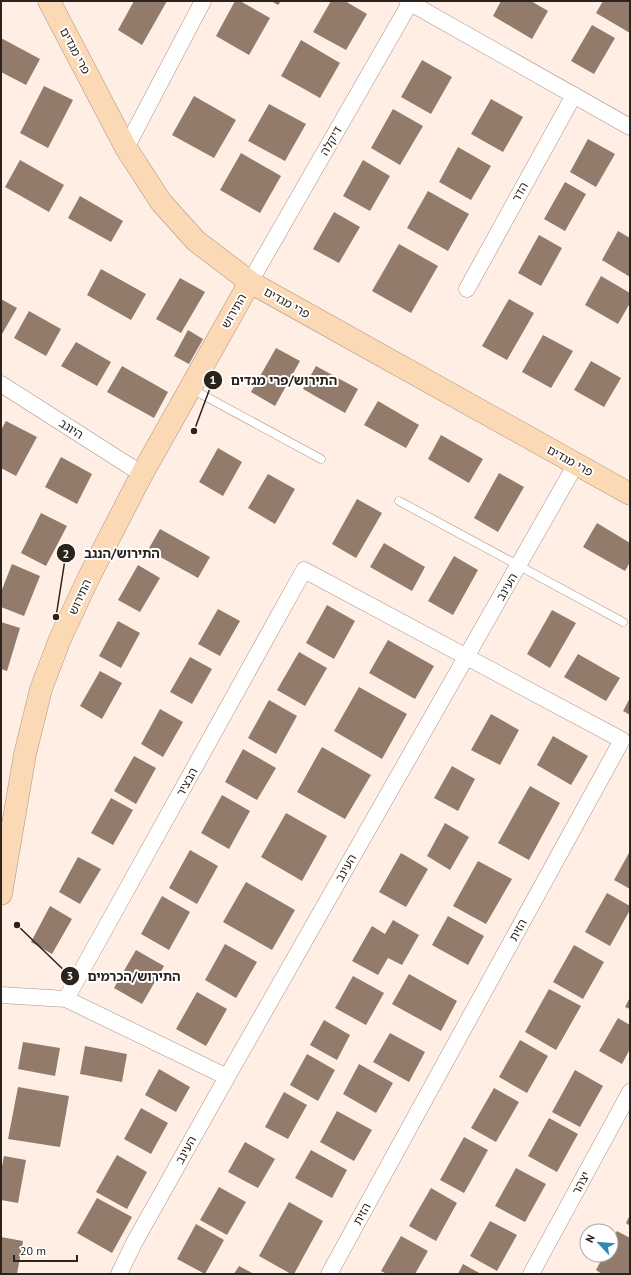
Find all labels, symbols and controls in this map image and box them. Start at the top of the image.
street label: פרי מגדים [57,25,94,77]
street label: דיקלה [316,123,345,158]
street label: הדר [508,179,531,204]
street label: פרי מגדים [262,284,313,321]
street label: התירוש [218,291,249,331]
callout: התירוש/פרי מגדים [203,368,345,393]
text: 1 [210,372,216,387]
text: התירוש/פרי מגדים [231,372,337,389]
street label: היוגב [56,415,86,442]
street label: פרי מגדים [545,442,596,479]
callout: התירוש/הנגב [56,541,168,566]
text: התירוש/הנגב [84,545,160,562]
text: 2 [63,546,69,561]
street label: העינב [493,570,520,603]
street label: התירוש [65,577,94,617]
street label: הבציר [173,765,200,799]
street label: העינב [332,851,359,884]
street label: הזית [505,916,530,943]
callout: התירוש/הכרמים [60,964,189,989]
text: 3 [67,968,73,983]
text: התירוש/הכרמים [87,968,181,985]
street label: העינב [172,1133,199,1166]
street label: יצהר [568,1169,593,1197]
street label: הזית [349,1200,374,1227]
north arrow [579,1223,619,1263]
text: N [582,1232,598,1245]
scale bar [14,1237,77,1263]
text: 20 m [20,1243,46,1258]

